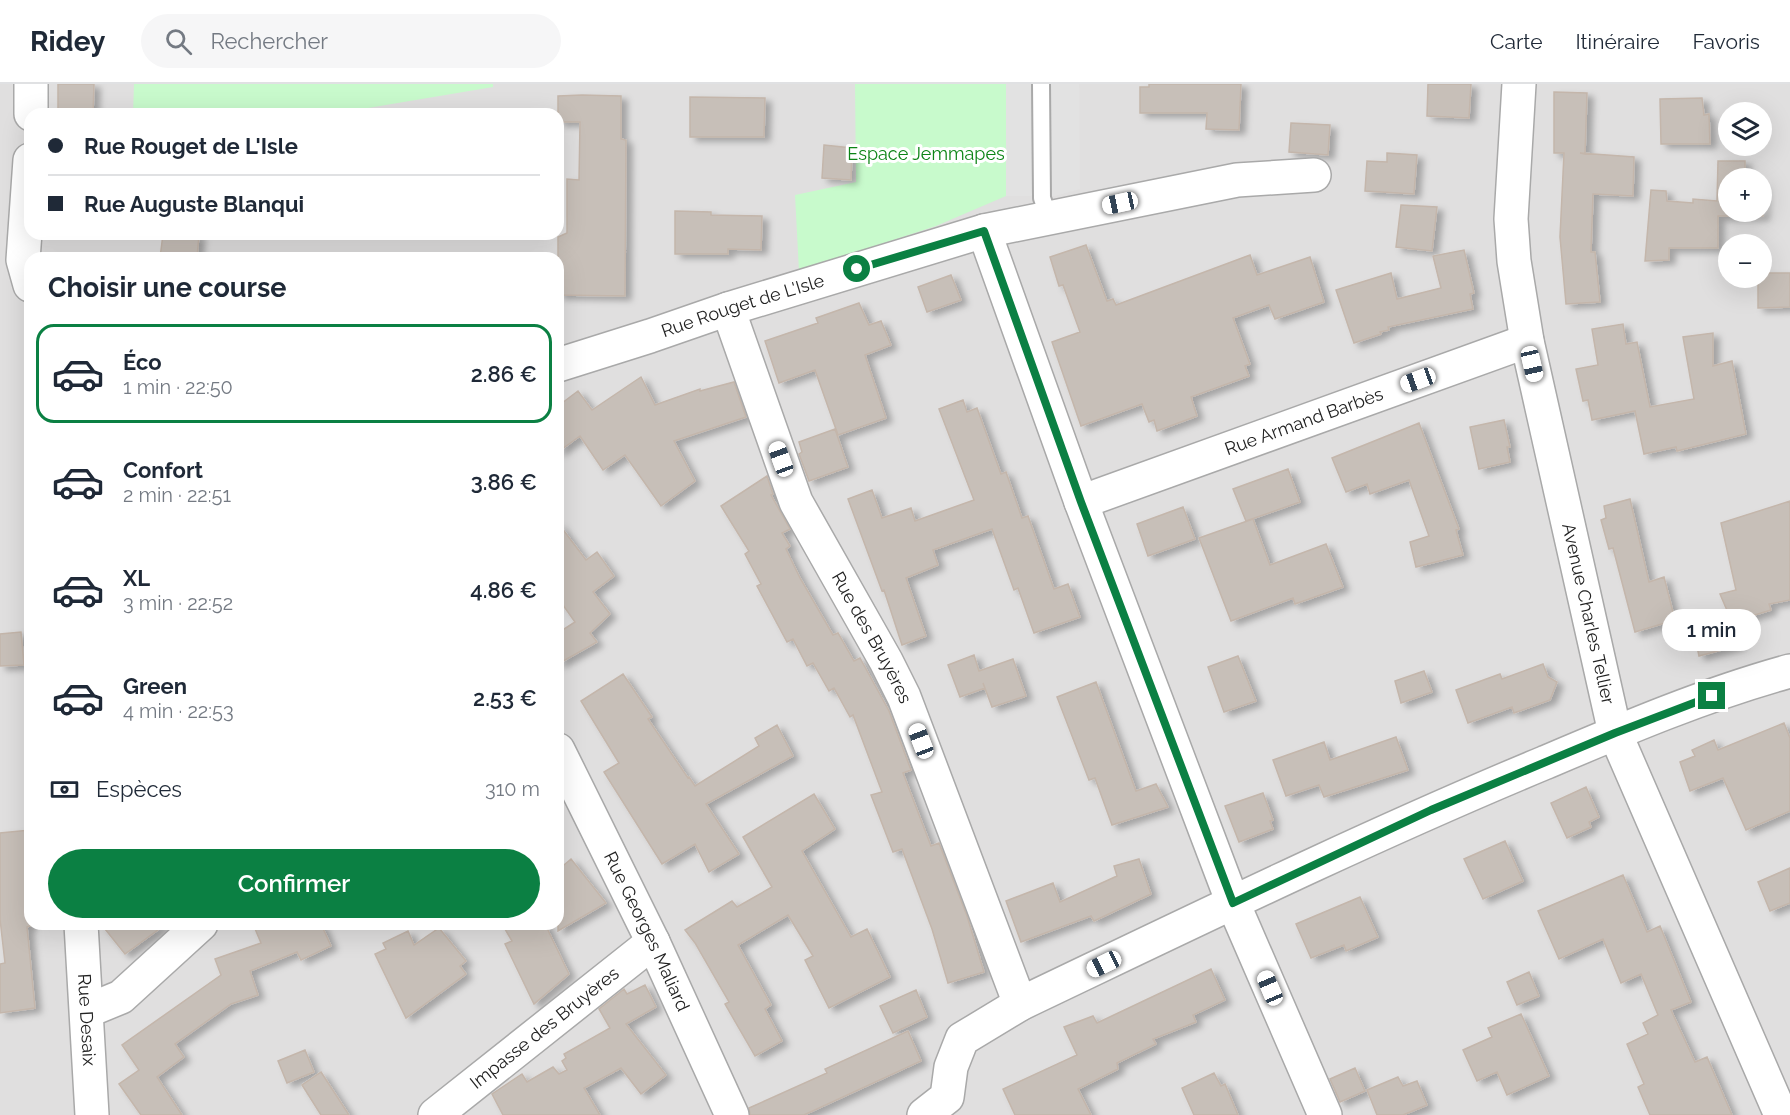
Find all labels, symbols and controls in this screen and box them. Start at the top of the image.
search box [141,14,561,68]
text: Ridey [30,25,105,58]
icon: search [162,25,195,58]
text: Rechercher [210,28,328,54]
text: Carte [1490,29,1542,54]
text: Itinéraire [1575,29,1659,54]
text: Favoris [1692,29,1760,54]
map controls [1718,102,1772,288]
button: layers [1718,102,1772,156]
text: Rue Rouget de L'Isle [84,133,298,159]
park label: Espace Jemmapes [847,143,1005,164]
button: + [1718,168,1772,222]
car [1101,190,1139,216]
text: Rue Auguste Blanqui [84,191,304,217]
button: − [1718,234,1772,288]
route start [843,255,870,282]
street label: Rue Rouget de L'Isle [658,269,827,341]
text: Choisir une course [48,272,286,303]
car [1519,344,1545,384]
icon: car [51,347,105,401]
text: Éco [123,349,162,375]
text: 2.86 € [471,361,537,387]
car [1398,365,1438,395]
text: 1 min · 22:50 [123,375,233,399]
street label: Rue Armand Barbès [1222,383,1386,459]
car [766,439,796,479]
icon: car [51,455,105,509]
text: Confort [123,457,203,483]
text: 3.86 € [471,469,537,495]
text: 2 min · 22:51 [123,483,231,507]
street label: Avenue Charles Tellier [1558,521,1619,707]
icon: car [51,563,105,617]
text: XL [123,565,150,591]
street label: Rue des Bruyères [828,568,916,706]
text: 4.86 € [470,577,537,603]
text: 3 min · 22:52 [123,591,233,615]
callout: 1 min [1662,609,1762,651]
text: 1 min [1687,618,1736,642]
icon: car [51,671,105,725]
text: Green [123,673,187,699]
route end [1698,682,1725,709]
text: 2.53 € [473,685,537,711]
text: 4 min · 22:53 [123,699,234,723]
car [906,721,936,761]
icon: cash [48,773,81,806]
text: Espèces [96,776,182,802]
text: 310 m [485,777,540,801]
street label: Rue Georges Maliard [600,848,694,1014]
button: Confirmer [48,849,540,918]
car [1084,948,1124,980]
street label: Impasse des Bruyères [466,962,623,1093]
car [1255,968,1285,1008]
street label: Rue Desaix [74,973,100,1067]

